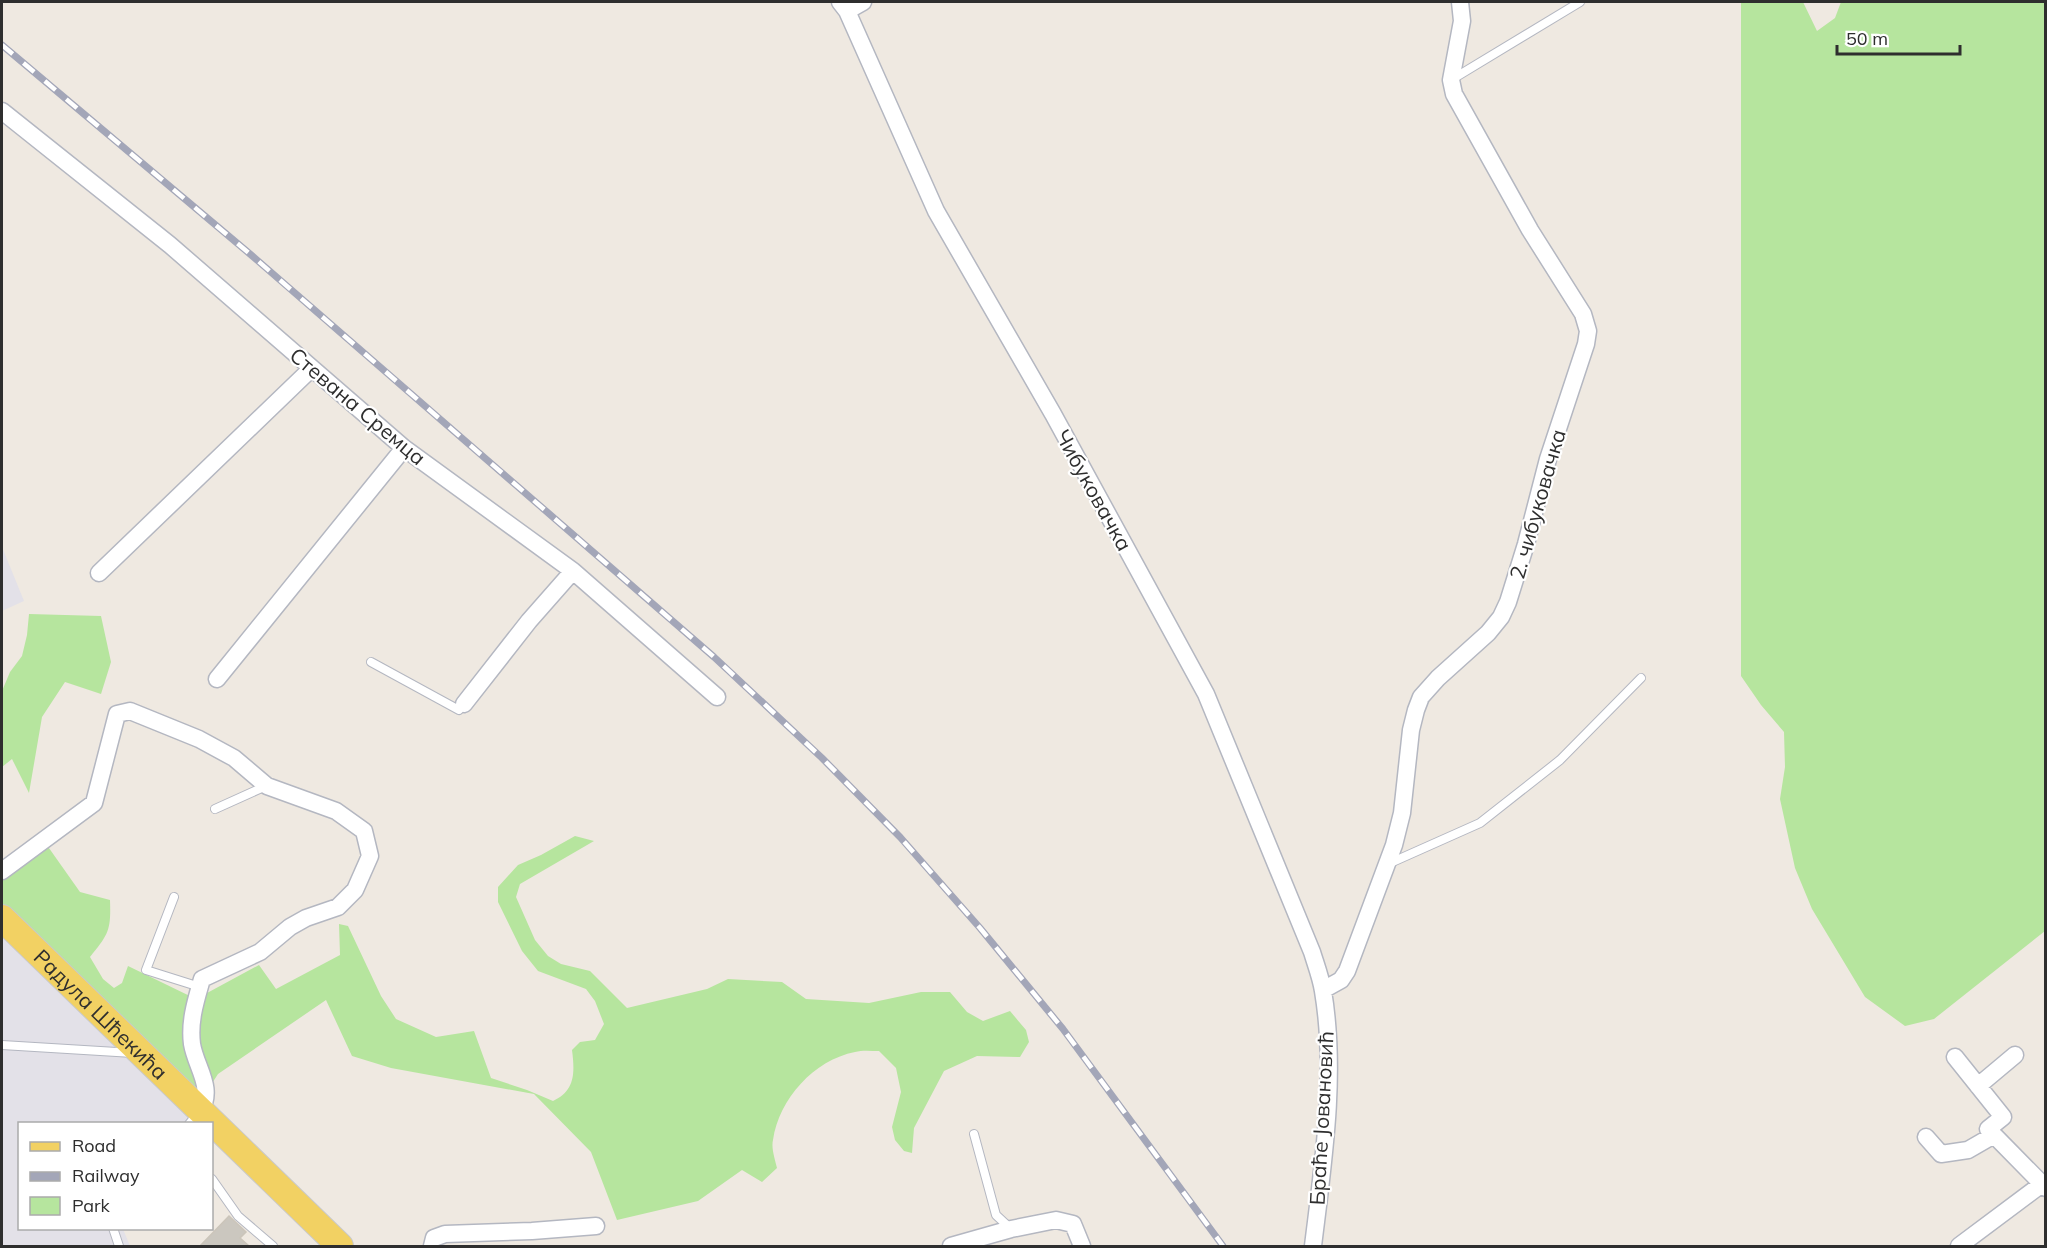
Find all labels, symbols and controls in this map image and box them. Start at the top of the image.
scale bar [1837,18,1960,56]
text: 50 m [1846,27,1888,50]
street label: Стевана Сремца [285,342,431,470]
street label: Чибуковачка [1050,425,1138,555]
street label: 2. чибуковачка [1503,426,1571,582]
street label: Радула Шћекића [29,943,173,1085]
street label: Браће Јовановић [1303,1030,1339,1206]
legend [18,1122,213,1230]
text: Road [72,1134,116,1157]
text: Railway [72,1164,140,1187]
text: Park [72,1194,111,1217]

